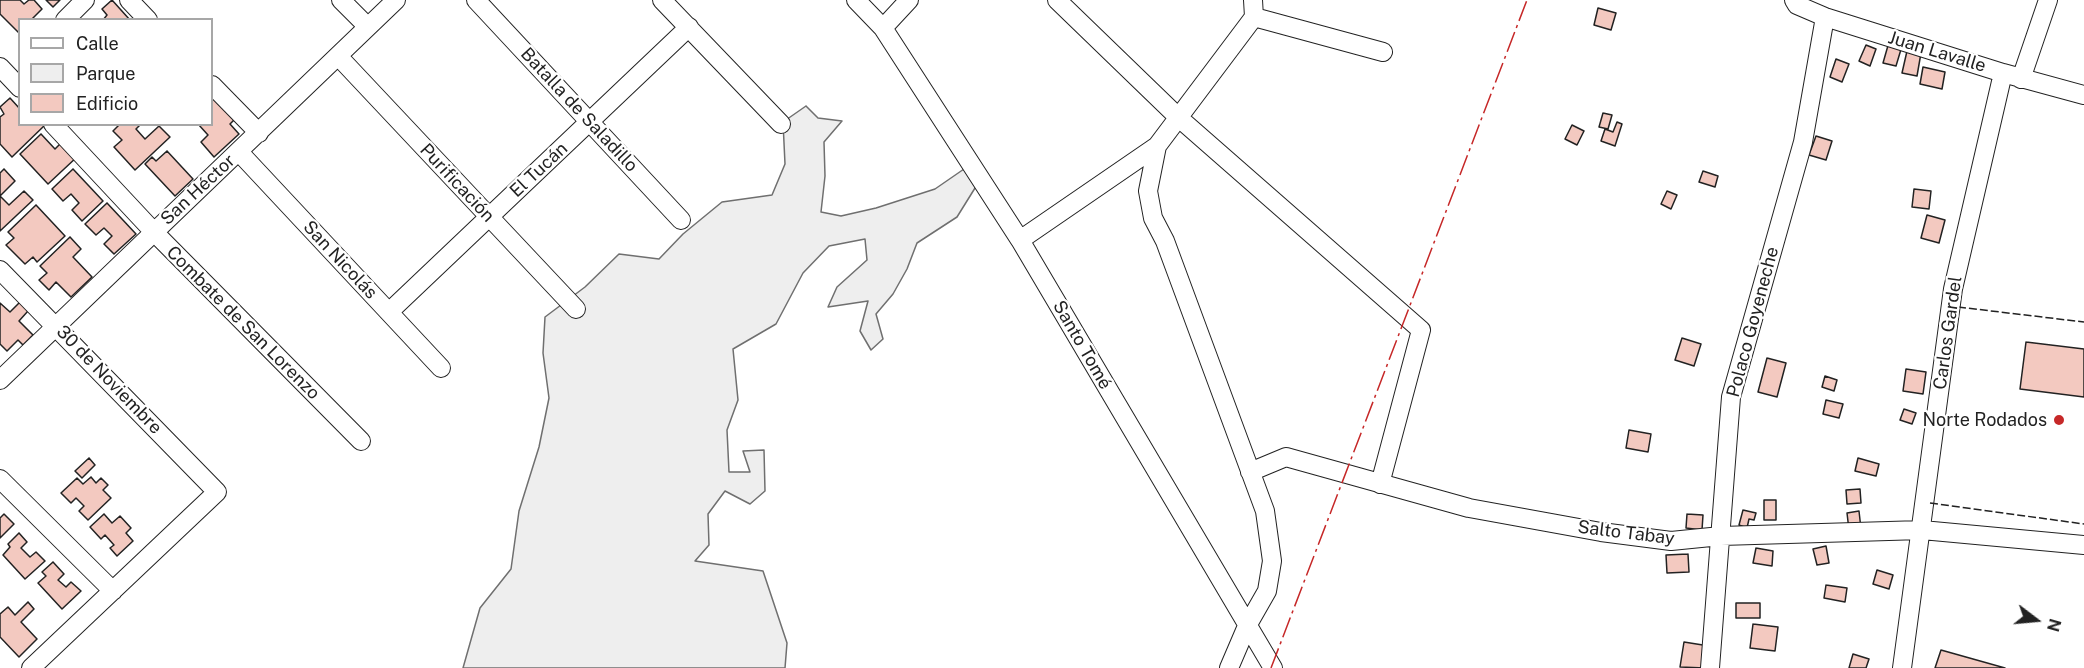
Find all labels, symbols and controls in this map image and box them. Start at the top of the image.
legend [18,18,213,126]
street label: Juan Lavalle [1885,27,1989,77]
text: Calle [76,33,119,54]
street label: Batalla de Saladillo [516,43,642,177]
text: Parque [76,63,136,84]
text: Edificio [76,93,138,114]
street label: El Tucán [506,138,572,202]
street label: Purificación [415,139,499,227]
street label: San Héctor [156,150,240,230]
street label: San Nicolás [298,216,382,304]
street label: Combate de San Lorenzo [162,242,324,404]
street label: Polaco Goyeneche [1723,244,1783,400]
street label: Carlos Gardel [1929,275,1967,391]
street label: Santo Tomé [1048,297,1116,393]
street label: 30 de Noviembre [52,321,166,439]
place label: Norte Rodados [1923,409,2047,431]
marker: Norte Rodados [2052,413,2066,427]
street label: Salto Tabay [1576,516,1676,550]
north arrow [2006,590,2066,650]
text: N [2043,616,2065,634]

